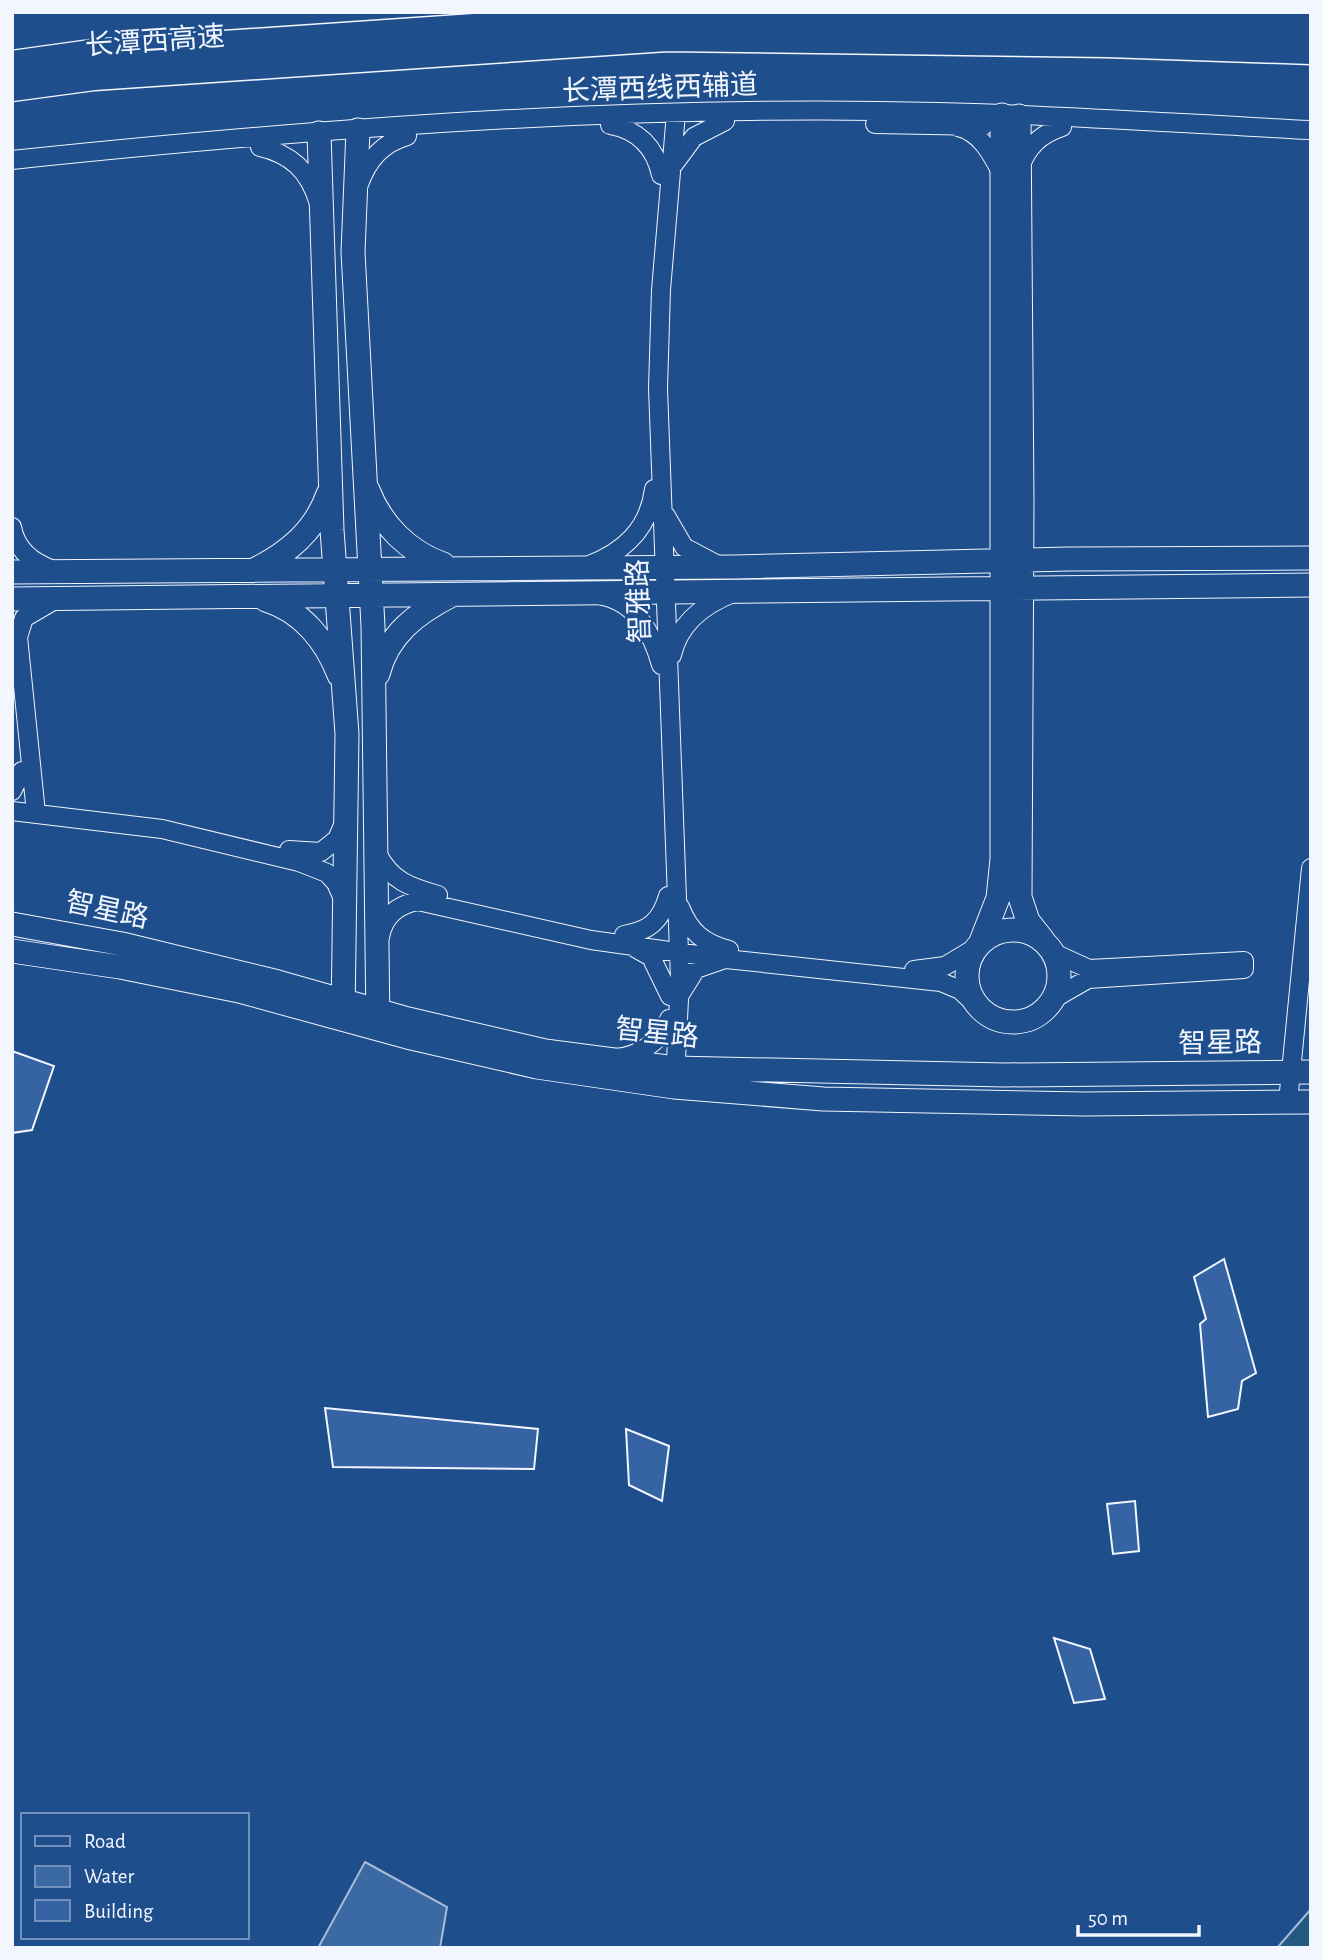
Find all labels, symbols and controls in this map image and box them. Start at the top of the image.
street label: 长潭西高速 [84,21,226,61]
street label: 长潭西线西辅道 [561,70,758,106]
street label: 智雅路 [623,559,655,644]
street label: 智星路 [63,887,151,933]
street label: 智星路 [614,1014,700,1052]
street label: 智星路 [1178,1027,1262,1059]
legend [21,1813,248,1939]
text: Road [84,1831,126,1852]
text: Water [84,1866,134,1887]
scale bar [1078,1894,1199,1938]
text: Building [84,1901,154,1922]
text: 50 m [1088,1908,1128,1929]

